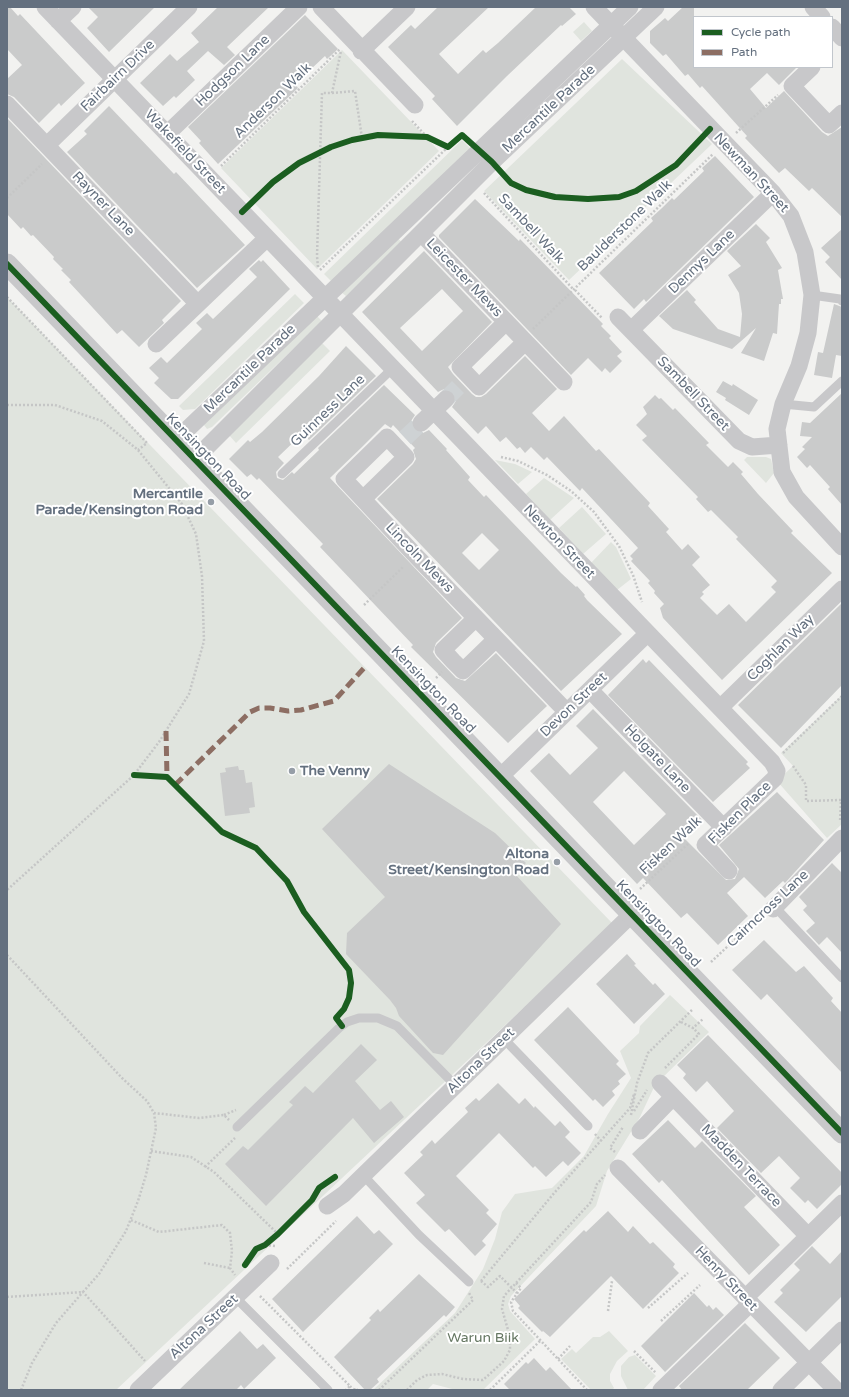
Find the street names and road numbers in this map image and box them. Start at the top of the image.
street label: Hodgson Lane [193,31,273,111]
street label: Fairbairn Drive [78,36,158,116]
street label: Anderson Walk [231,60,315,142]
street label: Mercantile Parade [499,62,599,156]
street label: Wakefield Street [141,107,229,197]
street label: Newman Street [710,130,792,216]
street label: Rayner Lane [68,168,138,240]
street label: Baulderstone Walk [574,177,676,275]
street label: Sambell Walk [494,191,568,267]
street label: Dennys Lane [665,226,739,298]
street label: Leicester Mews [422,235,506,321]
street label: Mercantile Parade [201,321,299,417]
street label: Sambell Street [653,353,733,435]
street label: Guinness Lane [287,371,369,451]
street label: Kensington Road [162,410,254,504]
street label: Newton Street [520,502,598,582]
street label: Lincoln Mews [381,520,457,596]
street label: Coghlan Way [744,611,818,685]
street label: Kensington Road [387,643,479,737]
street label: Devon Street [537,669,611,741]
street label: Holgate Lane [620,721,694,797]
street label: Fisken Place [705,778,775,848]
street label: Fisken Walk [636,813,706,879]
street label: Cairncross Lane [724,867,812,951]
street label: Kensington Road [612,877,704,971]
street label: Altona Street [444,1025,518,1097]
street label: Madden Terrace [697,1121,785,1211]
street label: Henry Street [691,1243,761,1315]
street label: Altona Street [166,1291,242,1363]

